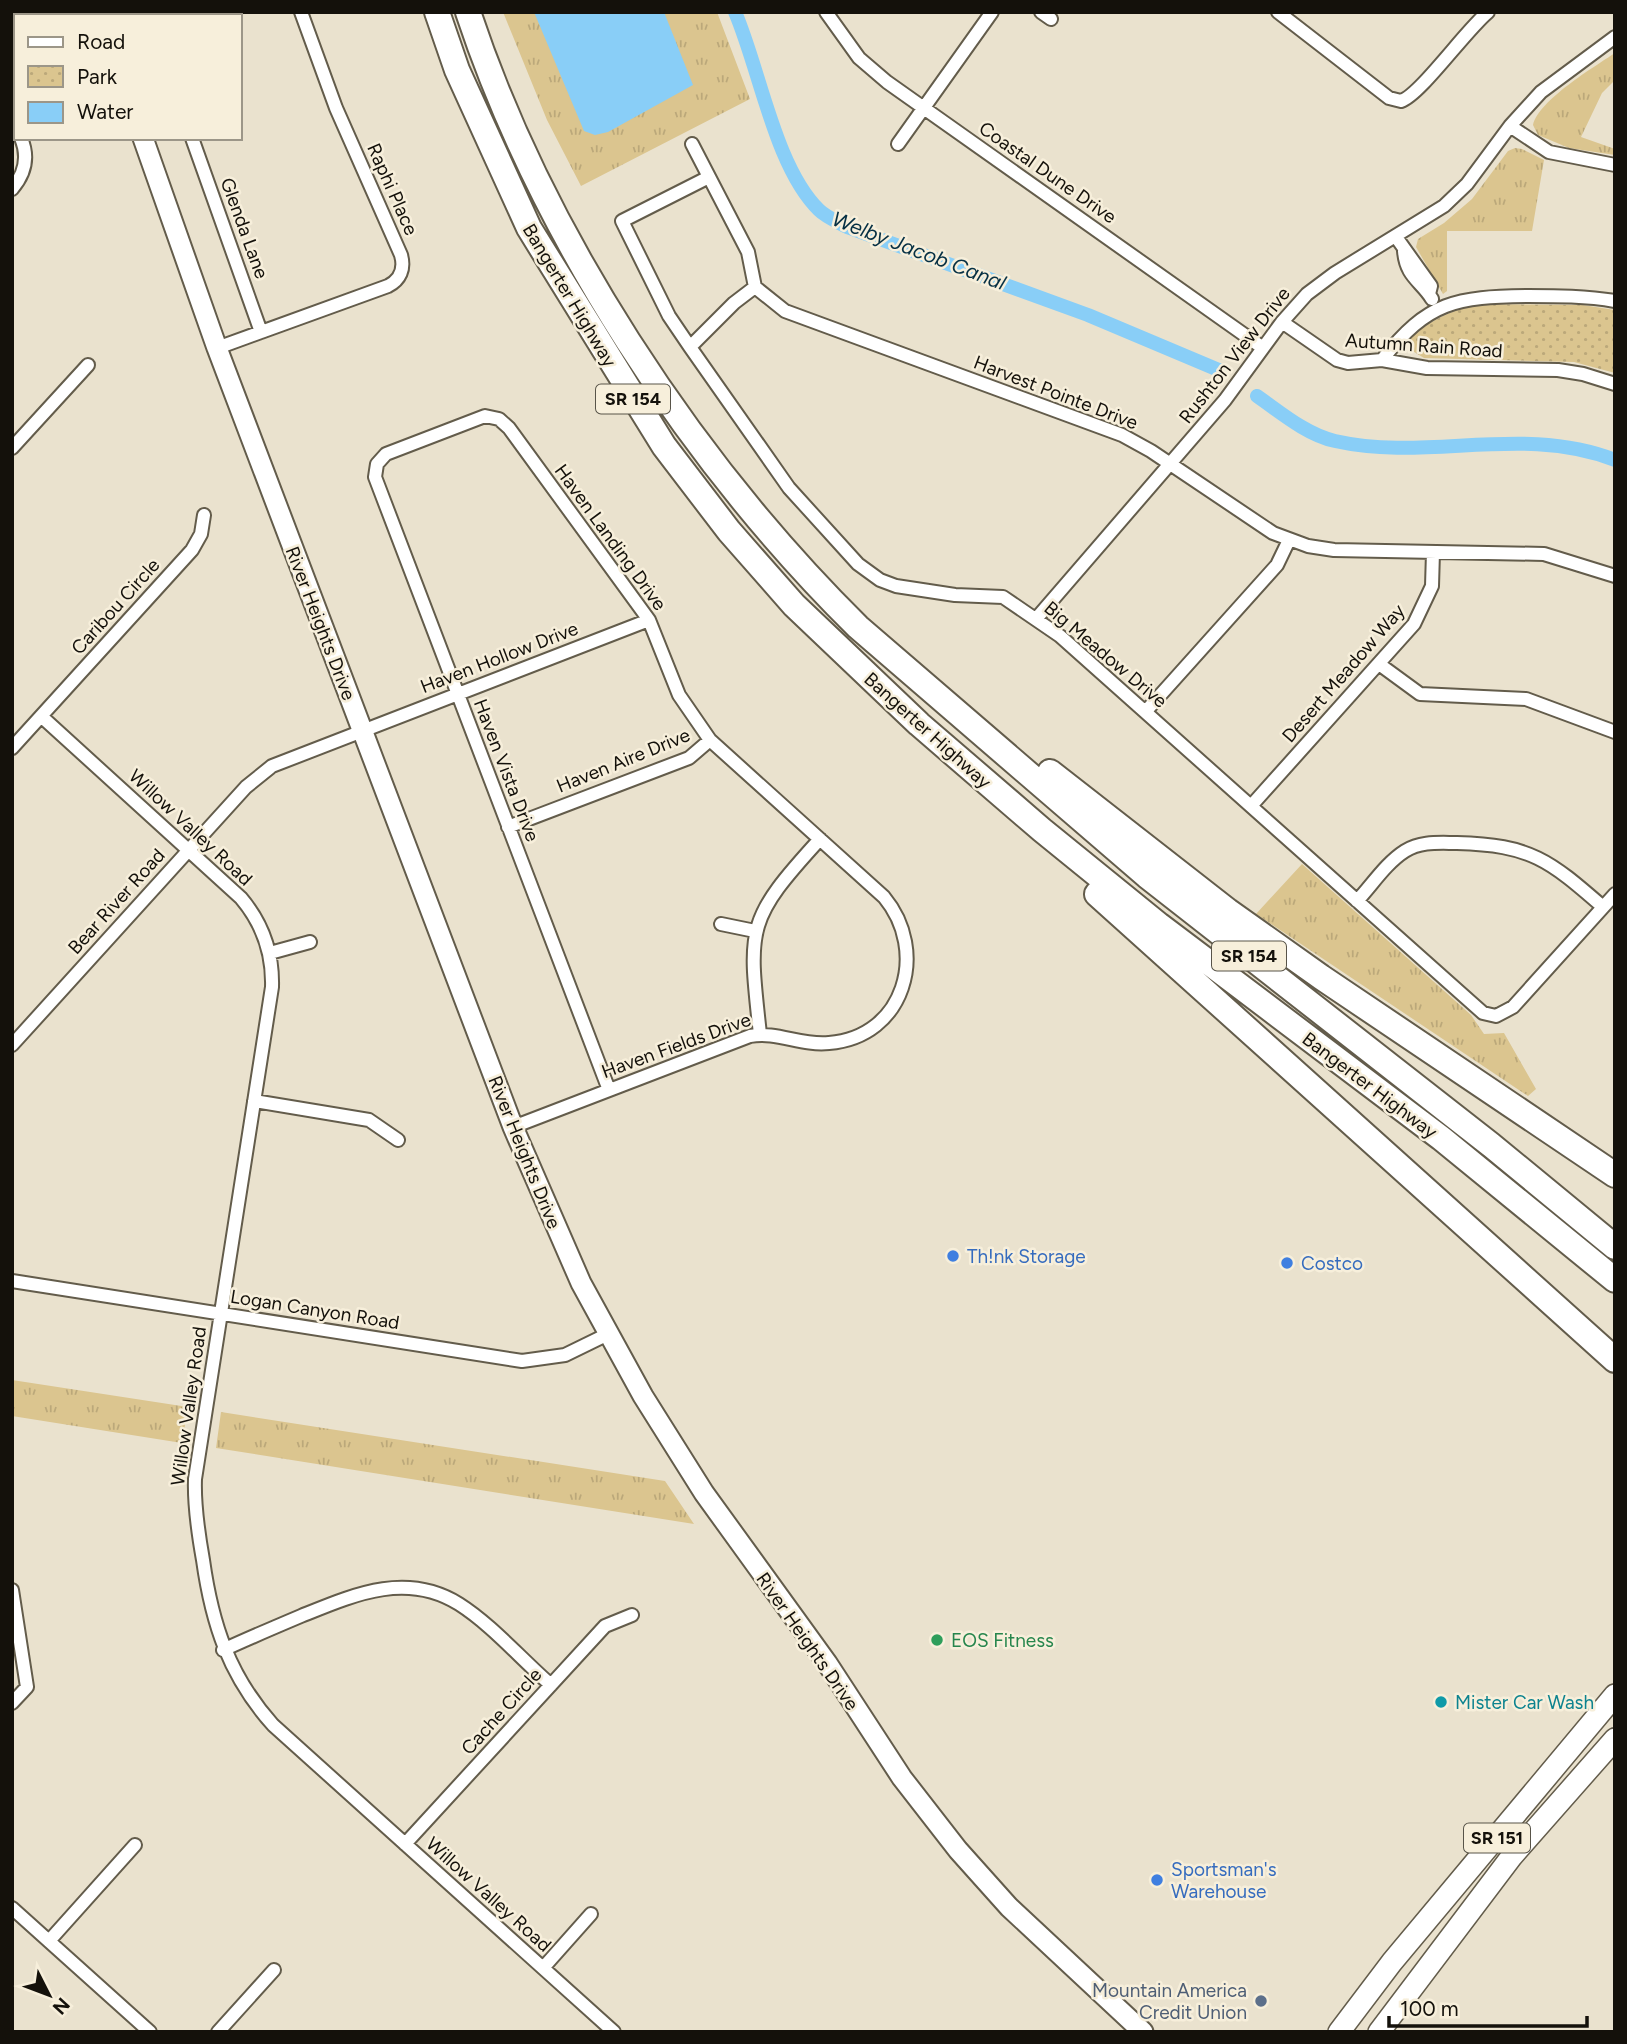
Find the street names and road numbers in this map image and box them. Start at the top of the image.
street label: Coastal Dune Drive [975,116,1121,228]
street label: Raphi Place [362,140,423,239]
street label: Glenda Lane [216,175,273,282]
street label: Bangerter Highway [518,219,621,371]
street label: Rushton View Drive [1174,283,1295,428]
street label: Autumn Rain Road [1344,329,1503,362]
street label: Harvest Pointe Drive [970,351,1141,434]
road number: SR 154 [596,384,670,414]
street label: Haven Landing Drive [550,460,671,615]
street label: River Heights Drive [281,543,360,703]
street label: Caribou Circle [66,554,164,659]
street label: Big Meadow Drive [1040,596,1172,713]
street label: Desert Meadow Way [1277,600,1410,747]
street label: Haven Hollow Drive [417,617,581,698]
street label: Bangerter Highway [859,667,996,793]
street label: Haven Vista Drive [469,696,544,845]
street label: Haven Aire Drive [553,723,693,798]
street label: Willow Valley Road [124,764,257,890]
street label: Bear River Road [63,844,170,959]
road number: SR 154 [1212,942,1286,971]
street label: Haven Fields Drive [598,1008,754,1083]
street label: Bangerter Highway [1298,1027,1442,1144]
street label: River Heights Drive [483,1072,566,1232]
street label: Logan Canyon Road [229,1285,401,1334]
street label: Willow Valley Road [166,1325,211,1487]
street label: River Heights Drive [751,1568,864,1715]
street label: Cache Circle [456,1663,546,1759]
road number: SR 151 [1464,1824,1530,1852]
street label: Willow Valley Road [421,1832,556,1957]

